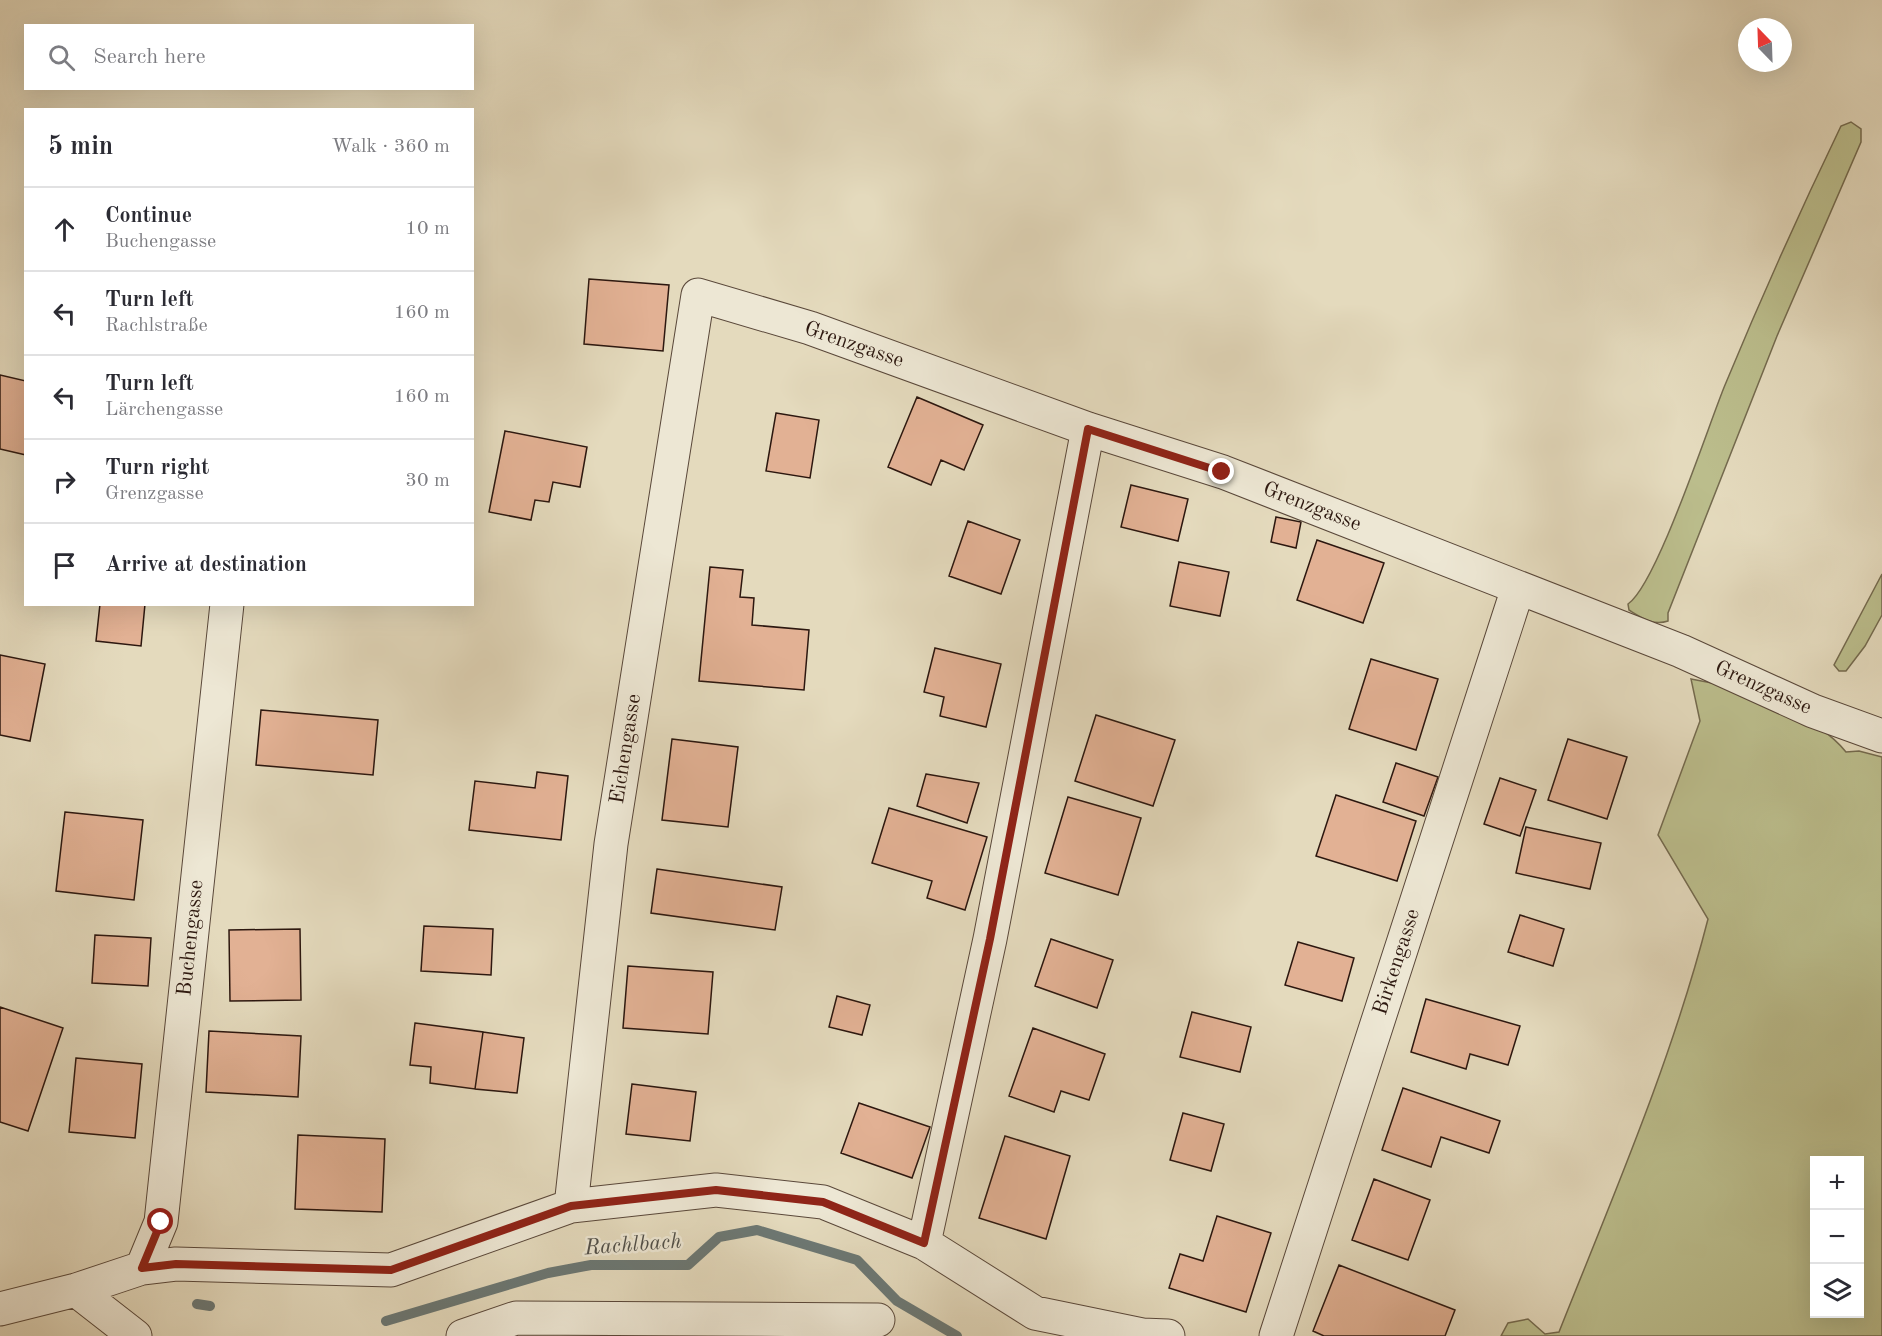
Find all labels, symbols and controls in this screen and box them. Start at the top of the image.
north arrow [1738,18,1792,72]
search box [24,24,474,90]
icon: search [45,41,78,74]
text: Search here [93,46,206,68]
text: 5 min [48,134,113,160]
text: Walk · 360 m [331,137,450,157]
text: Continue [105,205,192,227]
icon: ahead [48,213,81,246]
text: 10 m [405,219,450,239]
text: Buchengasse [105,232,216,252]
text: Turn left [105,289,194,311]
icon: left [48,297,81,330]
text: 160 m [394,303,450,323]
text: Rachlstraße [105,316,208,336]
street label: Grenzgasse [802,318,906,372]
text: Turn left [105,373,194,395]
icon: left [48,381,81,414]
text: 160 m [394,387,450,407]
text: Lärchengasse [105,400,223,420]
text: Turn right [105,457,209,479]
route end [1208,458,1234,484]
icon: right [48,465,81,498]
text: 30 m [405,471,450,491]
street label: Grenzgasse [1260,479,1364,535]
text: Grenzgasse [105,484,204,504]
icon: arrive [48,549,81,582]
text: Arrive at destination [105,554,307,576]
street label: Grenzgasse [1711,657,1815,719]
street label: Eichengasse [607,692,645,806]
street label: Buchengasse [174,879,208,997]
street label: Birkengasse [1370,906,1424,1018]
map controls [1810,1156,1864,1318]
button: + [1810,1156,1864,1210]
route start [147,1208,173,1234]
button: − [1810,1210,1864,1264]
water label: Rachlbach [583,1231,682,1259]
button: layers [1810,1264,1864,1318]

